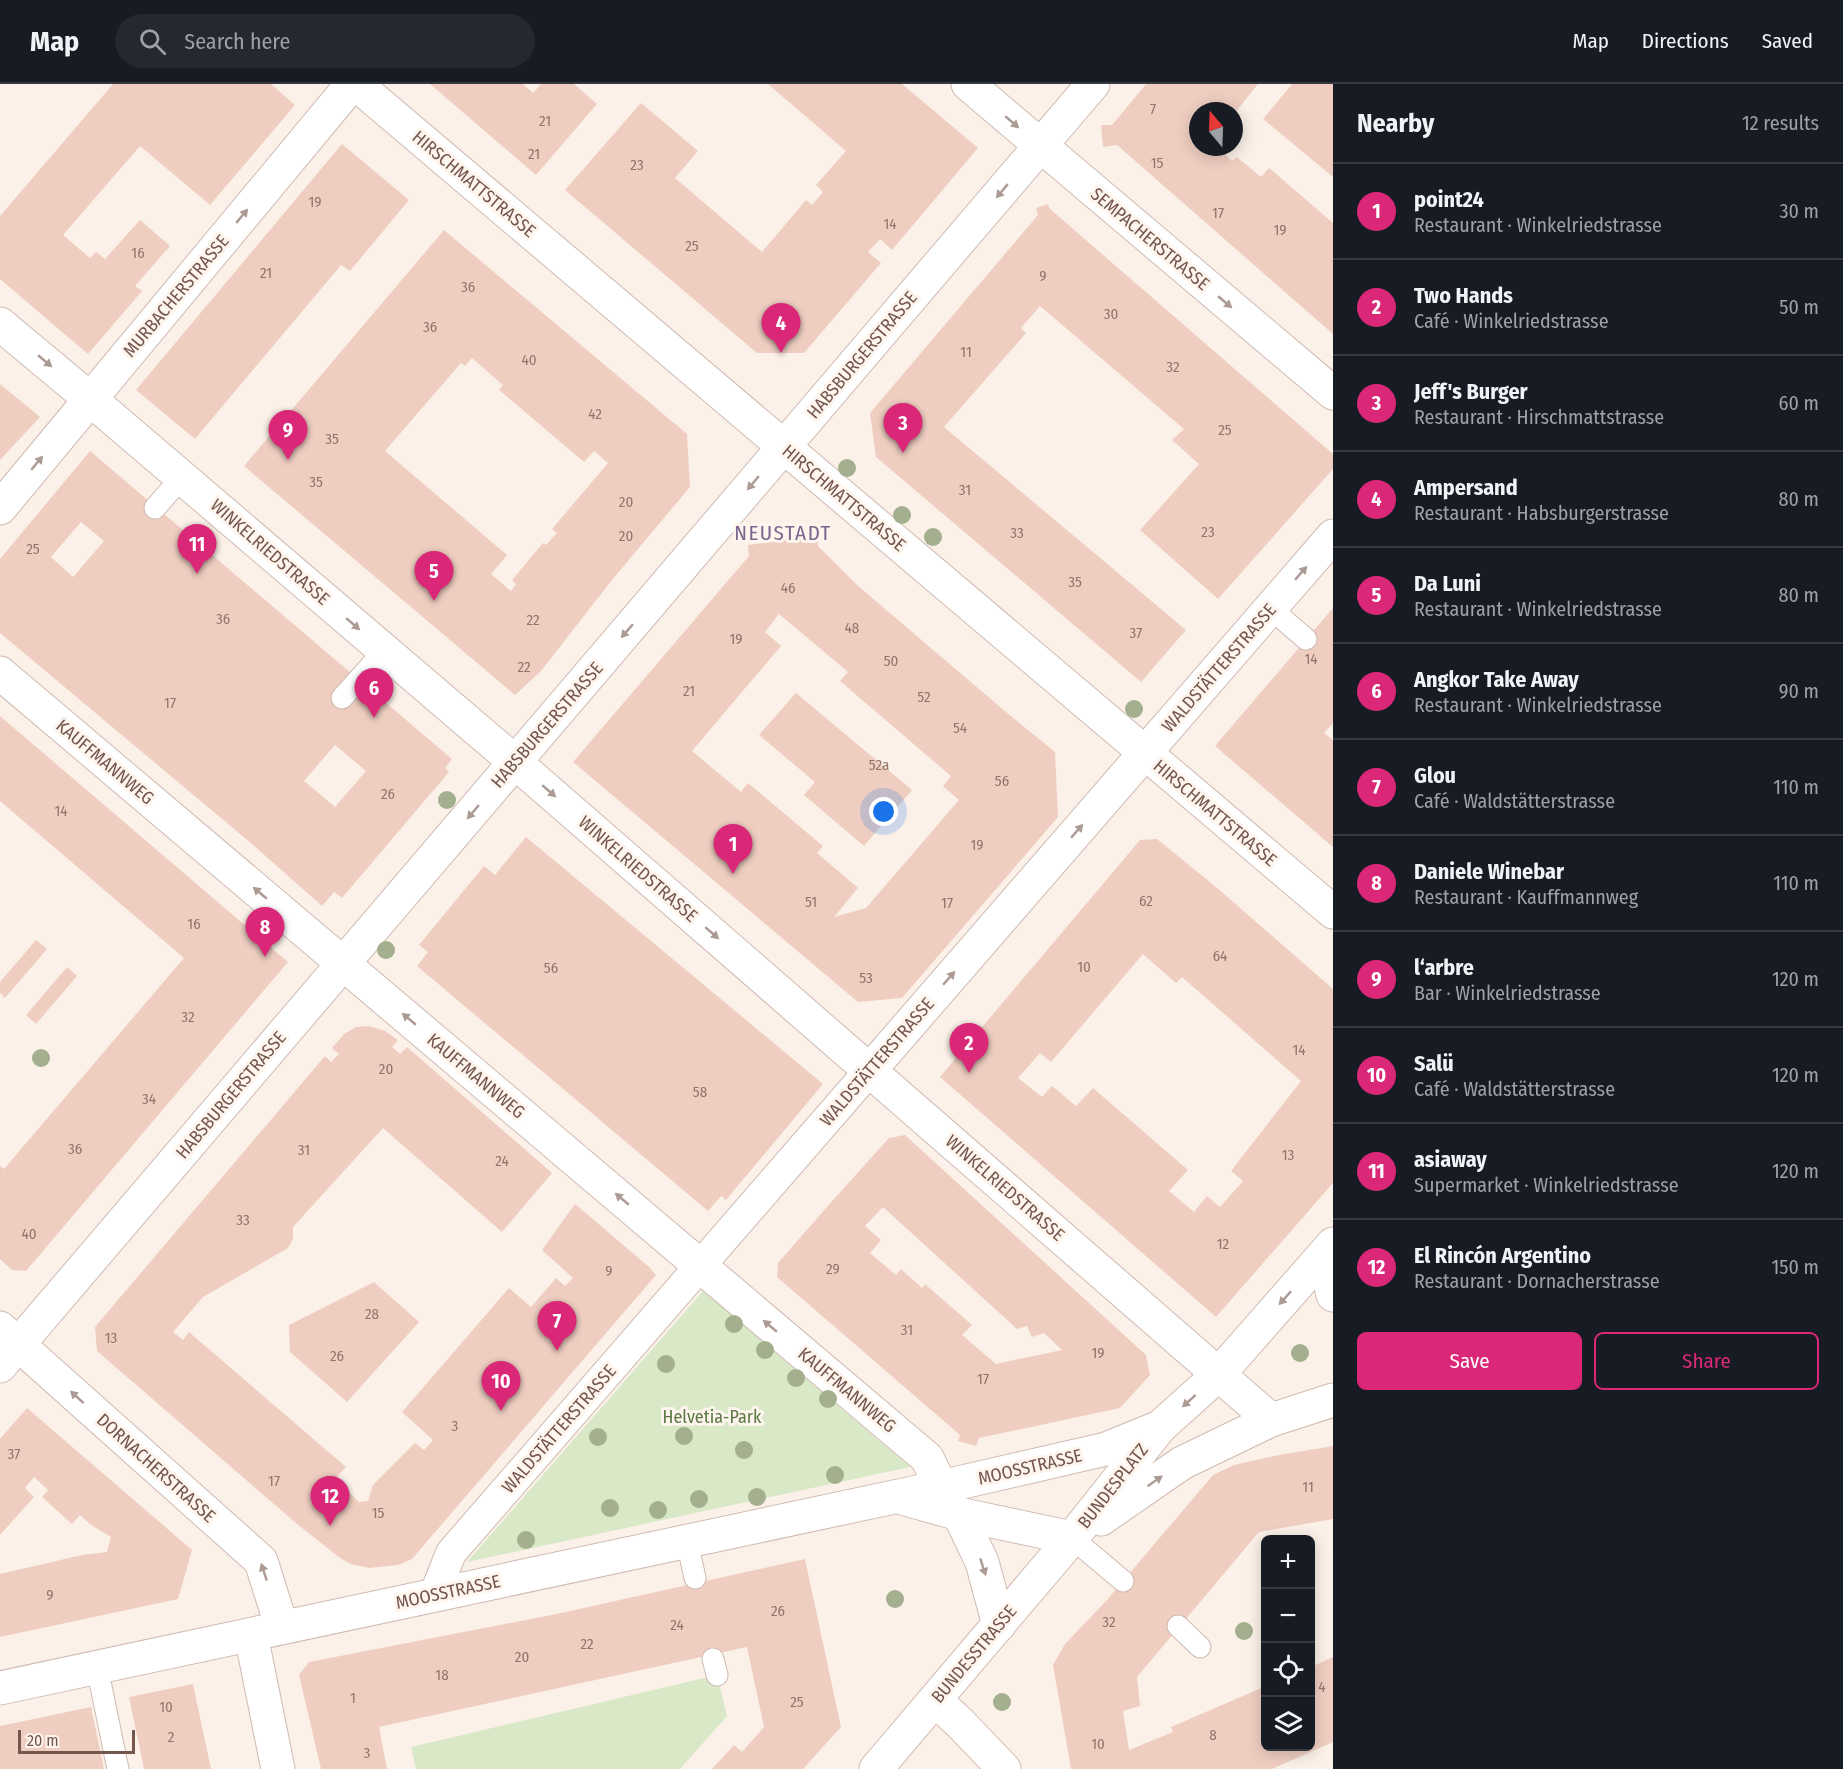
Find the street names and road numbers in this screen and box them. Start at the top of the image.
street label: HIRSCHMATTSTRASSE [408,126,540,242]
street label: SEMPACHERSTRASSE [1086,183,1214,295]
street label: MURBACHERSTRASSE [119,230,233,362]
street label: HABSBURGERSTRASSE [802,287,922,423]
street label: HIRSCHMATTSTRASSE [778,440,910,556]
street label: WINKELRIEDSTRASSE [206,494,334,610]
street label: WALDSTÄTTERSTRASSE [1157,599,1281,737]
street label: HABSBURGERSTRASSE [486,658,608,792]
street label: KAUFFMANNWEG [52,715,158,809]
street label: HIRSCHMATTSTRASSE [1149,755,1281,871]
street label: WINKELRIEDSTRASSE [574,811,702,927]
street label: WALDSTÄTTERSTRASSE [815,993,939,1131]
street label: HABSBURGERSTRASSE [171,1027,291,1163]
street label: KAUFFMANNWEG [423,1029,529,1123]
street label: WINKELRIEDSTRASSE [941,1130,1069,1246]
street label: KAUFFMANNWEG [794,1343,900,1437]
street label: WALDSTÄTTERSTRASSE [497,1360,621,1498]
street label: DORNACHERSTRASSE [92,1409,220,1527]
street label: BUNDESPLATZ [1073,1439,1153,1533]
street label: MOOSSTRASSE [976,1444,1084,1490]
street label: MOOSSTRASSE [394,1570,502,1614]
street label: BUNDESSTRASSE [927,1601,1021,1707]

